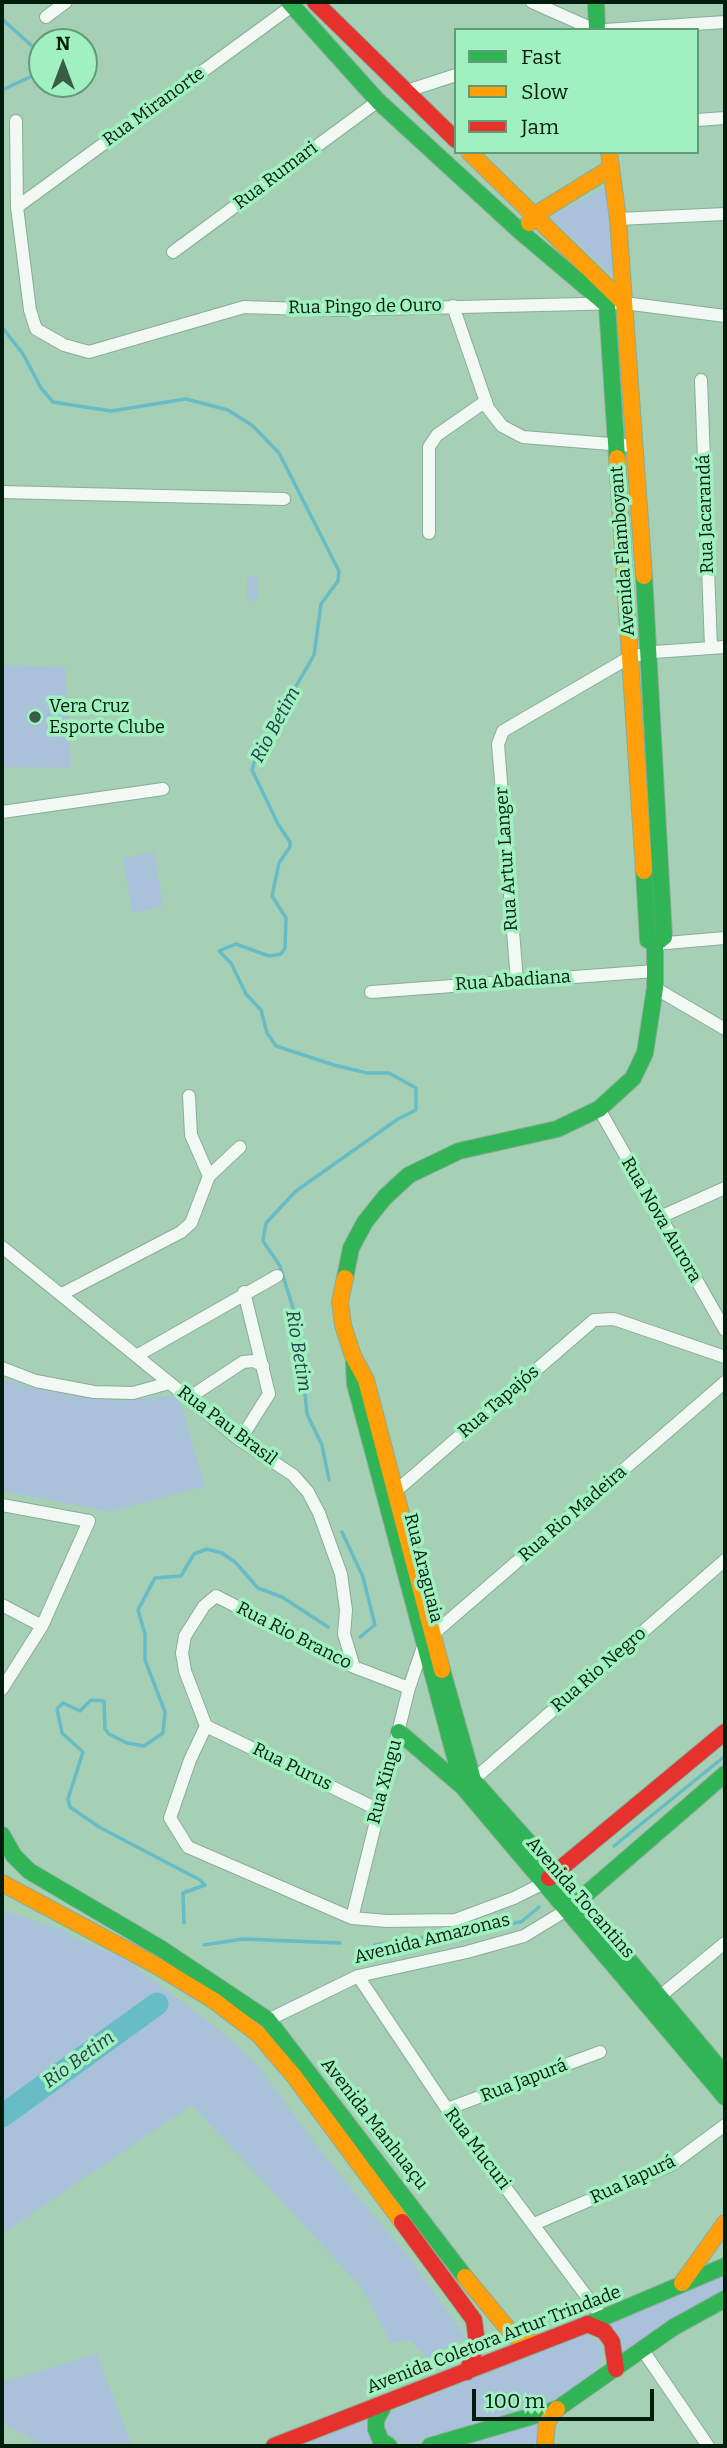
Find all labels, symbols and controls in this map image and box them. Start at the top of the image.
north arrow [28,28,98,98]
legend [454,28,699,154]
text: N [56,32,70,55]
text: Fast [521,44,561,70]
street label: Rua Miranorte [99,63,209,151]
text: Slow [521,79,568,105]
text: Jam [521,114,559,140]
street label: Rua Rumari [230,138,322,214]
street label: Rua Pingo de Ouro [288,295,442,319]
street label: Rua Jacarandá [693,454,719,574]
street label: Avenida Flamboyant [606,465,640,637]
water label: Rio Betim [247,683,305,767]
place label: Vera Cruz Esporte Clube [49,696,165,738]
marker: Vera Cruz Esporte Clube [27,709,43,725]
street label: Rua Artur Langer [491,786,523,932]
street label: Rua Abadiana [454,966,572,996]
street label: Rua Nova Aurora [616,1153,706,1287]
water label: Rio Betim [280,1309,316,1393]
street label: Rua Tapajós [454,1361,544,1443]
street label: Rua Pau Brasil [173,1382,281,1470]
street label: Rua Rio Madeira [515,1461,631,1567]
street label: Rua Araguaia [399,1511,447,1625]
street label: Rua Rio Branco [233,1598,355,1674]
street label: Rua Rio Negro [547,1623,651,1717]
street label: Rua Xingu [363,1737,407,1827]
street label: Rua Purus [249,1739,335,1795]
street label: Avenida Tocantins [521,1833,639,1963]
street label: Avenida Amazonas [352,1909,512,1969]
water label: Rio Betim [39,2027,119,2093]
street label: Avenida Manhuaçu [316,2054,432,2194]
street label: Rua Japurá [478,2055,570,2107]
street label: Rua Mucuri [439,2104,515,2194]
street label: Rua Iapurá [587,2151,679,2209]
street label: Avenida Coletora Artur Trindade [364,2281,624,2399]
scale bar [475,2374,657,2418]
text: 100 m [485,2388,545,2414]

